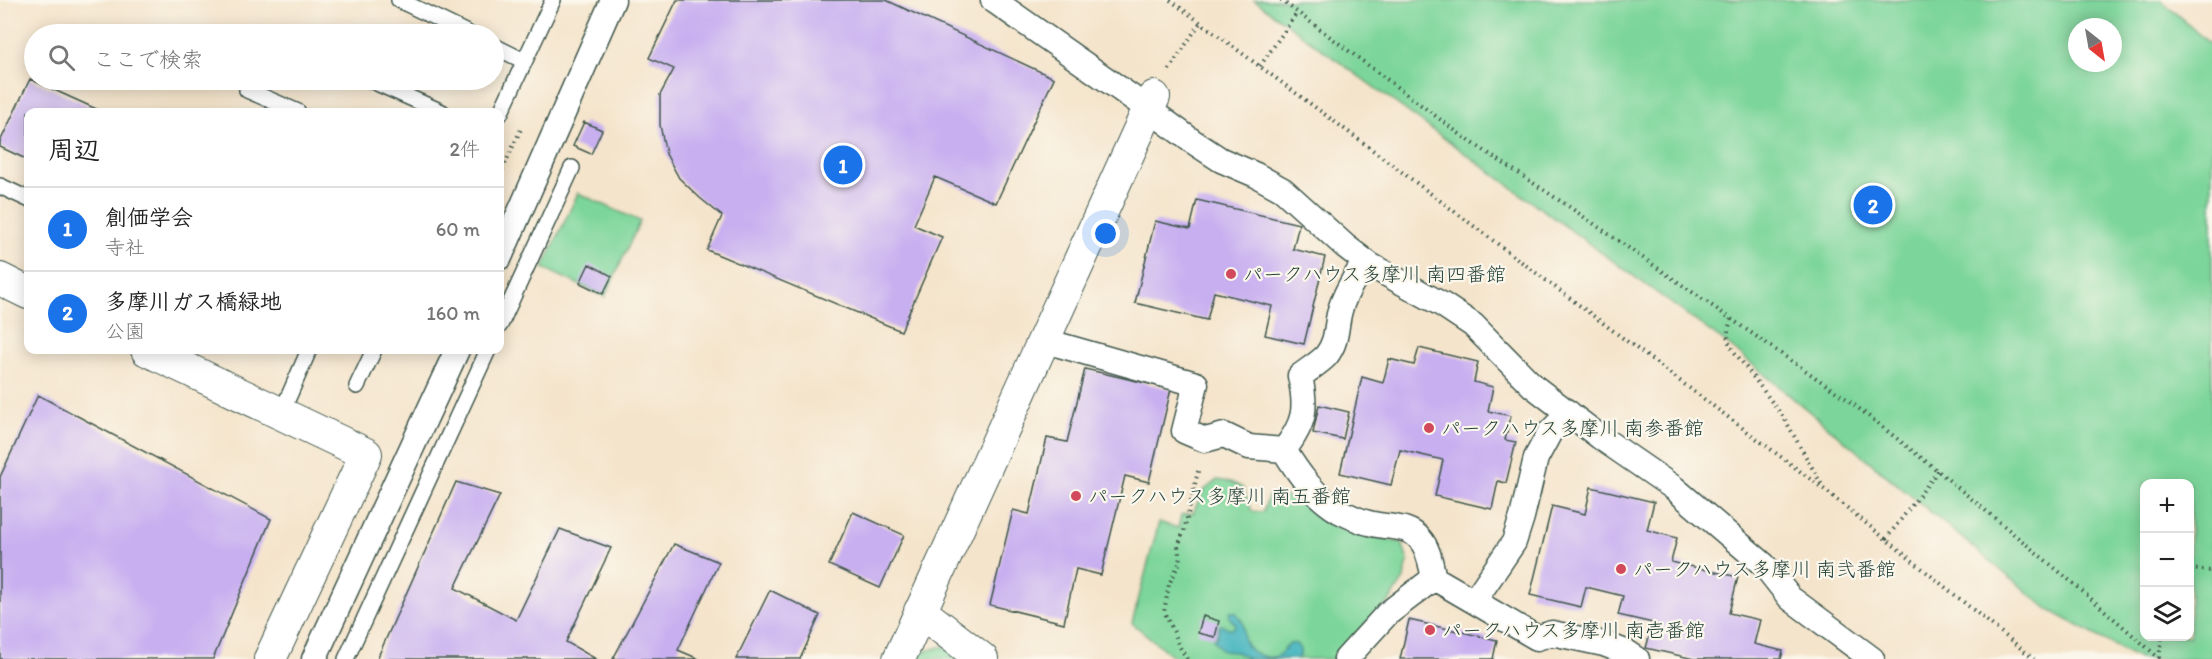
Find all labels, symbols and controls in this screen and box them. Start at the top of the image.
north arrow [2068,18,2122,72]
search box [24,24,504,90]
icon: search [45,41,78,74]
text: ここで検索 [93,46,203,73]
text: 周辺 [48,134,100,166]
text: 2件 [449,137,480,161]
pin: 1 [824,142,862,188]
pin: 2 [1854,182,1892,228]
text: 創価学会 [105,204,193,231]
text: 1 [63,217,72,241]
text: 60 m [436,217,480,241]
your location [1091,219,1120,248]
text: 寺社 [105,235,145,259]
place label: パークハウス多摩川 南四番館 [1243,262,1506,286]
marker: パークハウス多摩川 南四番館 [1224,267,1238,281]
text: 多摩川ガス橋緑地 [105,288,281,315]
text: 2 [62,301,73,325]
text: 160 m [427,301,480,325]
text: 公園 [105,319,145,343]
place label: パークハウス多摩川 南参番館 [1441,416,1704,440]
marker: パークハウス多摩川 南参番館 [1422,421,1436,435]
map controls [2140,479,2194,641]
button: + [2140,479,2194,533]
place label: パークハウス多摩川 南五番館 [1088,484,1351,508]
marker: パークハウス多摩川 南五番館 [1069,489,1083,503]
button: − [2140,533,2194,587]
place label: パークハウス多摩川 南弐番館 [1633,557,1896,581]
marker: パークハウス多摩川 南弐番館 [1614,562,1628,576]
button: layers [2140,587,2194,641]
place label: パークハウス多摩川 南壱番館 [1442,618,1705,642]
marker: パークハウス多摩川 南壱番館 [1423,623,1437,637]

